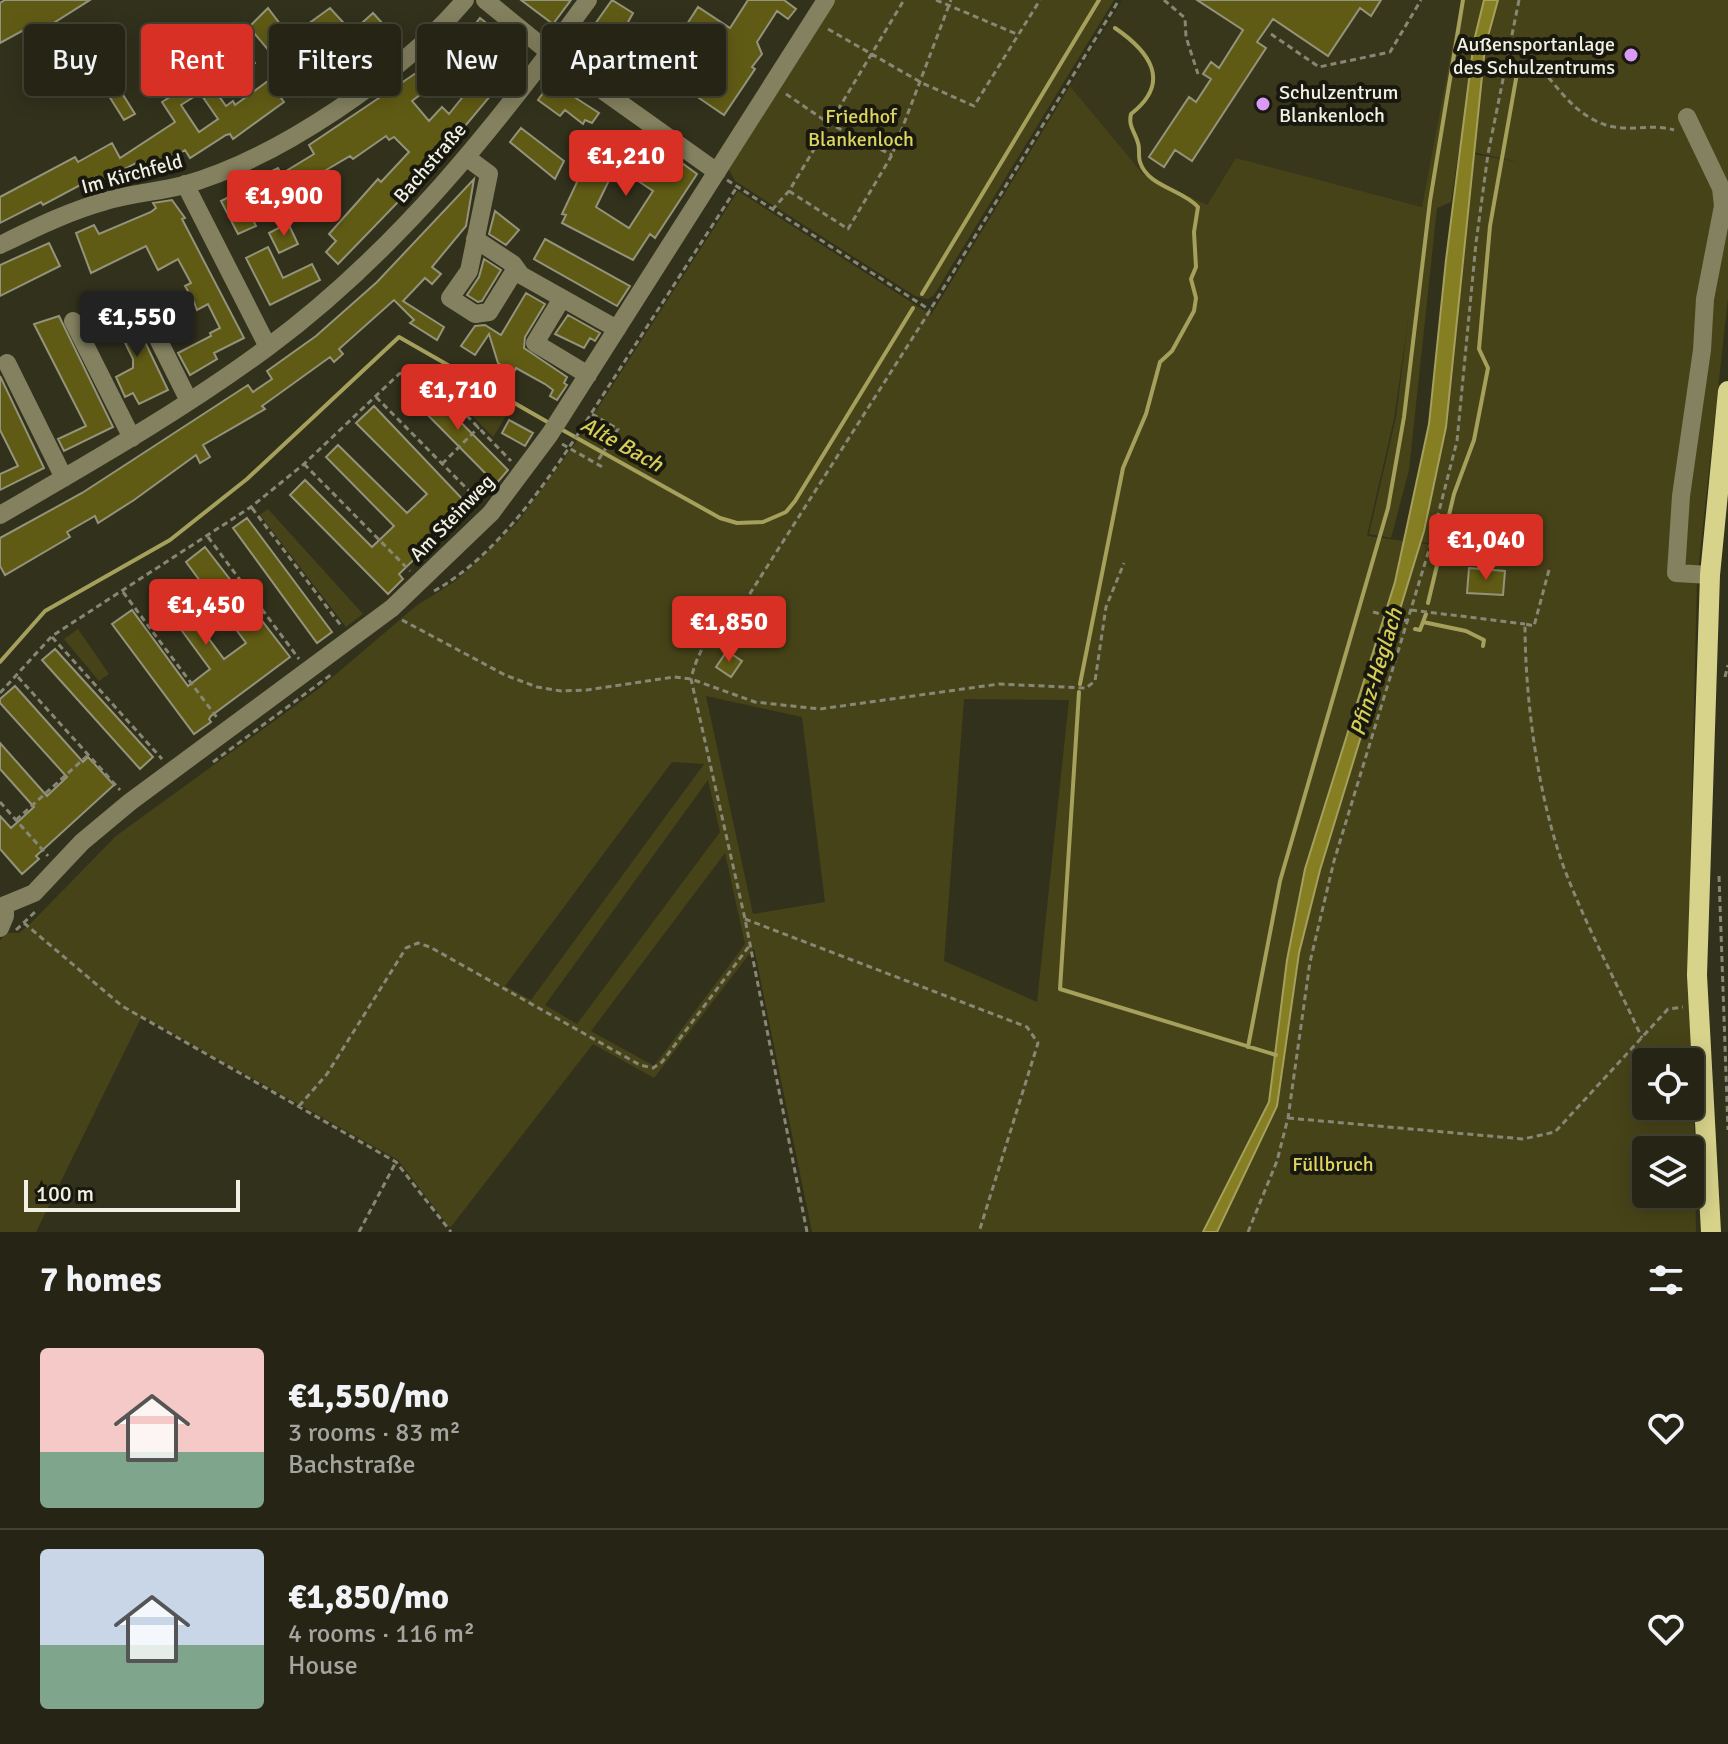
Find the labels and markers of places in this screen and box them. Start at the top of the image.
place label: Außensportanlage des Schulzentrums [1453,32,1615,80]
marker: Außensportanlage des Schulzentrums [1622,46,1640,64]
place label: Schulzentrum Blankenloch [1279,80,1398,128]
marker: Schulzentrum Blankenloch [1254,95,1272,113]
pin: €1,210 [561,130,691,198]
pin: €1,900 [219,170,349,238]
pin: €1,550 [72,291,202,359]
pin: €1,710 [393,364,523,432]
pin: €1,040 [1421,514,1551,582]
pin: €1,450 [141,579,271,647]
pin: €1,850 [664,596,794,664]

